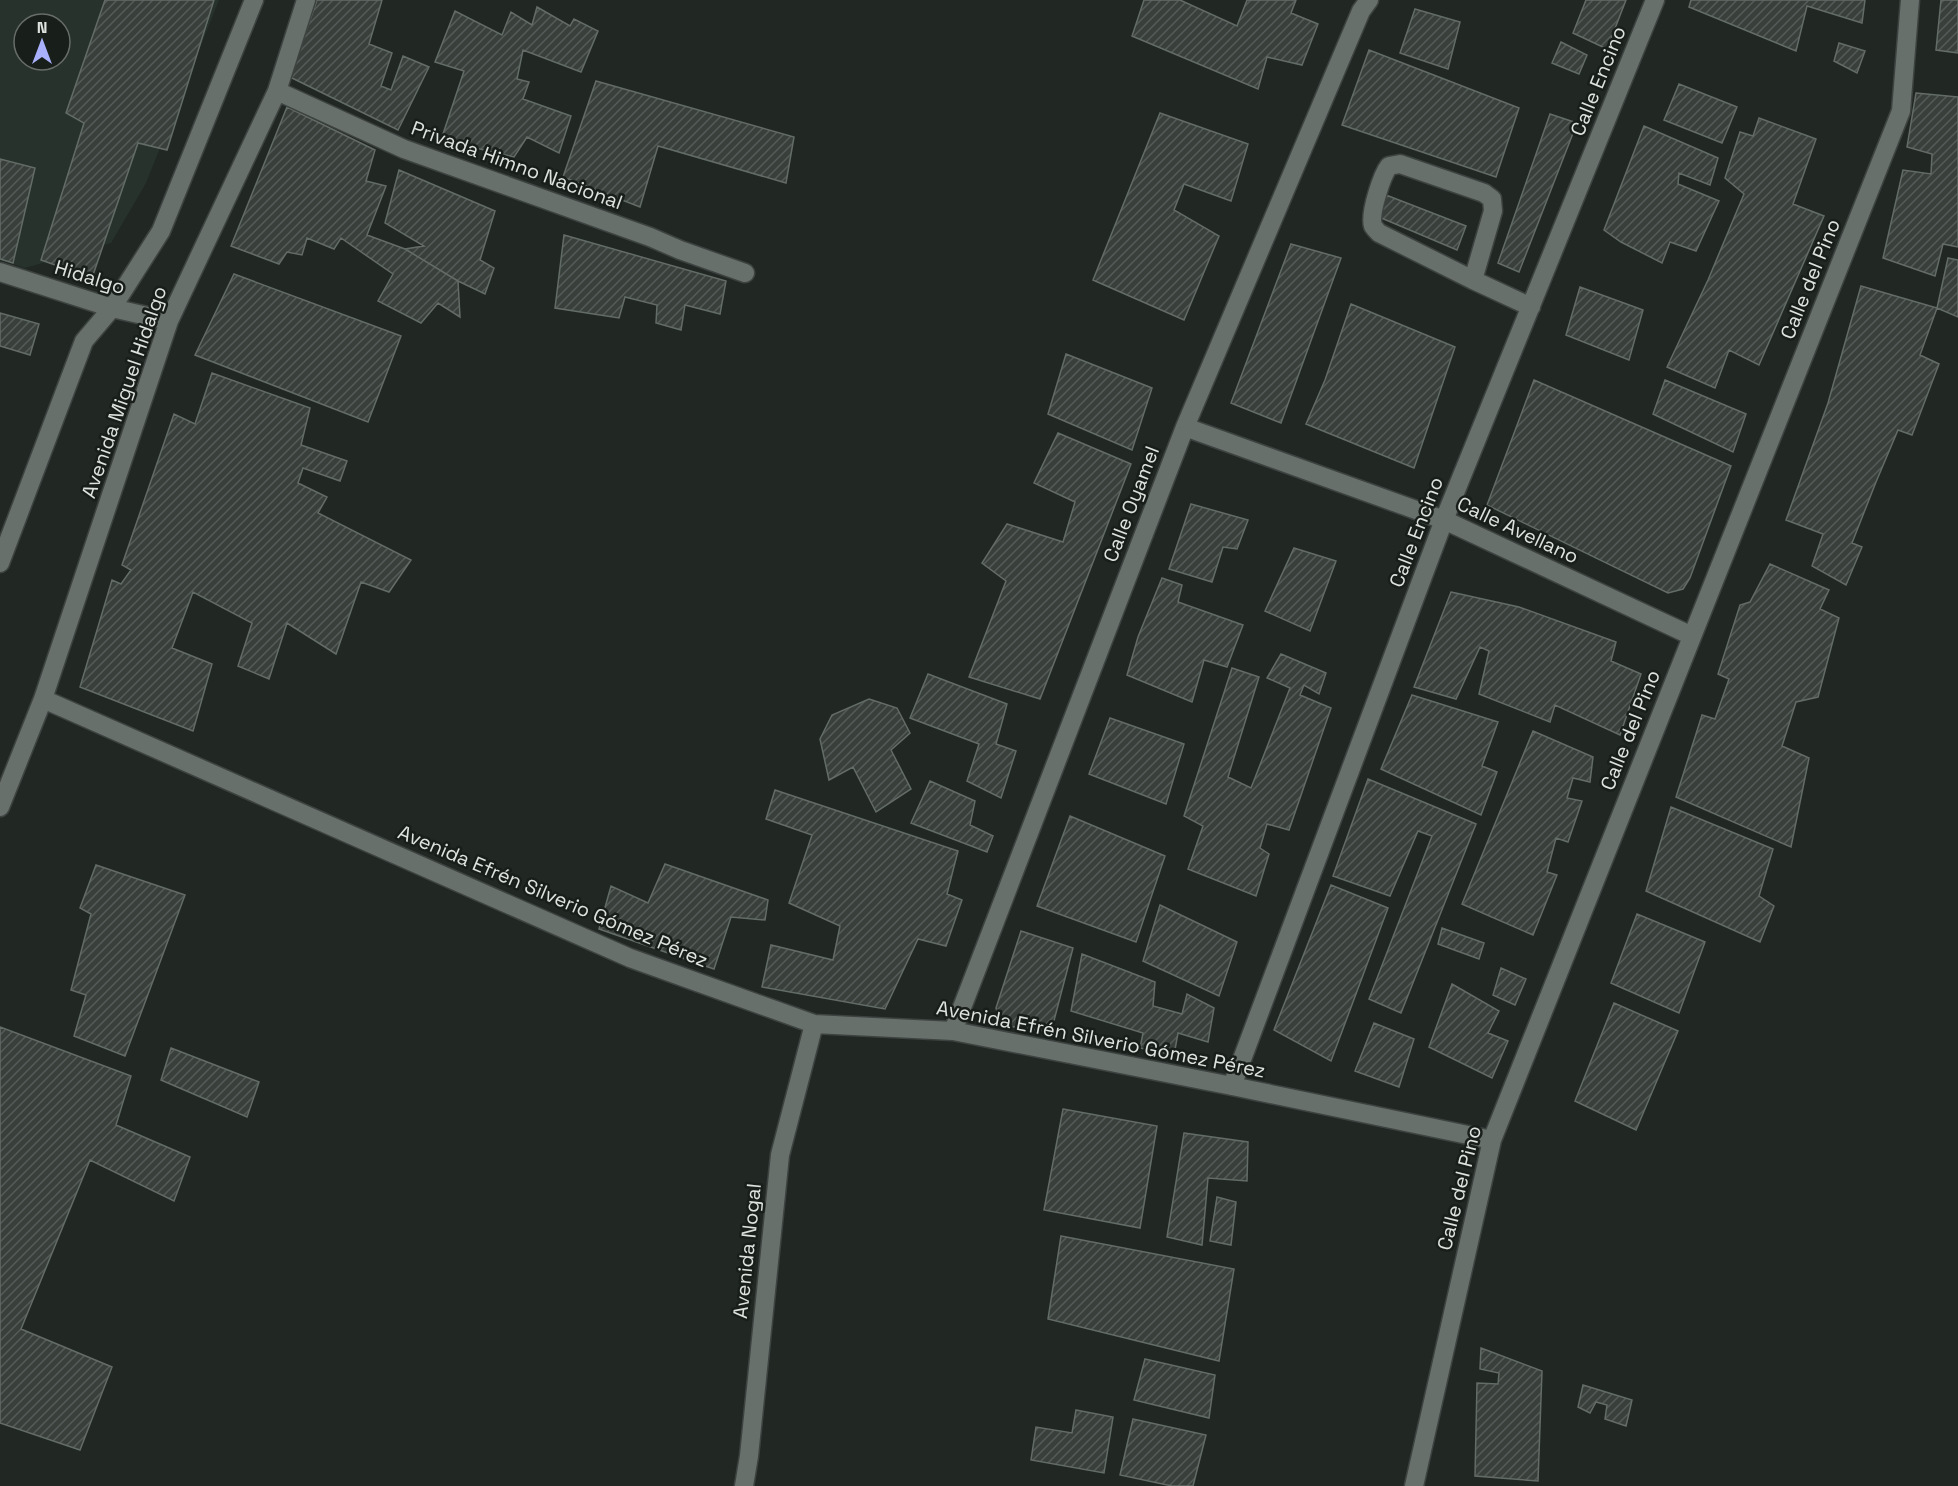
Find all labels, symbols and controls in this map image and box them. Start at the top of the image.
north arrow [12,12,72,72]
text: N [37,17,47,38]
street label: Calle Encino [1564,22,1632,140]
street label: Privada Himno Nacional [408,115,626,215]
street label: Calle del Pino [1774,215,1846,343]
street label: Hidalgo [52,254,128,300]
street label: Avenida Miguel Hidalgo [75,282,173,502]
street label: Calle Oyamel [1097,442,1165,566]
street label: Calle Encino [1383,473,1449,591]
street label: Calle Avellano [1453,490,1583,570]
street label: Calle del Pino [1594,666,1666,794]
street label: Avenida Efrén Silverio Gómez Pérez [394,819,712,973]
street label: Avenida Efrén Silverio Gómez Pérez [934,994,1268,1084]
street label: Calle del Pino [1431,1123,1487,1253]
street label: Avenida Nogal [727,1182,767,1320]

